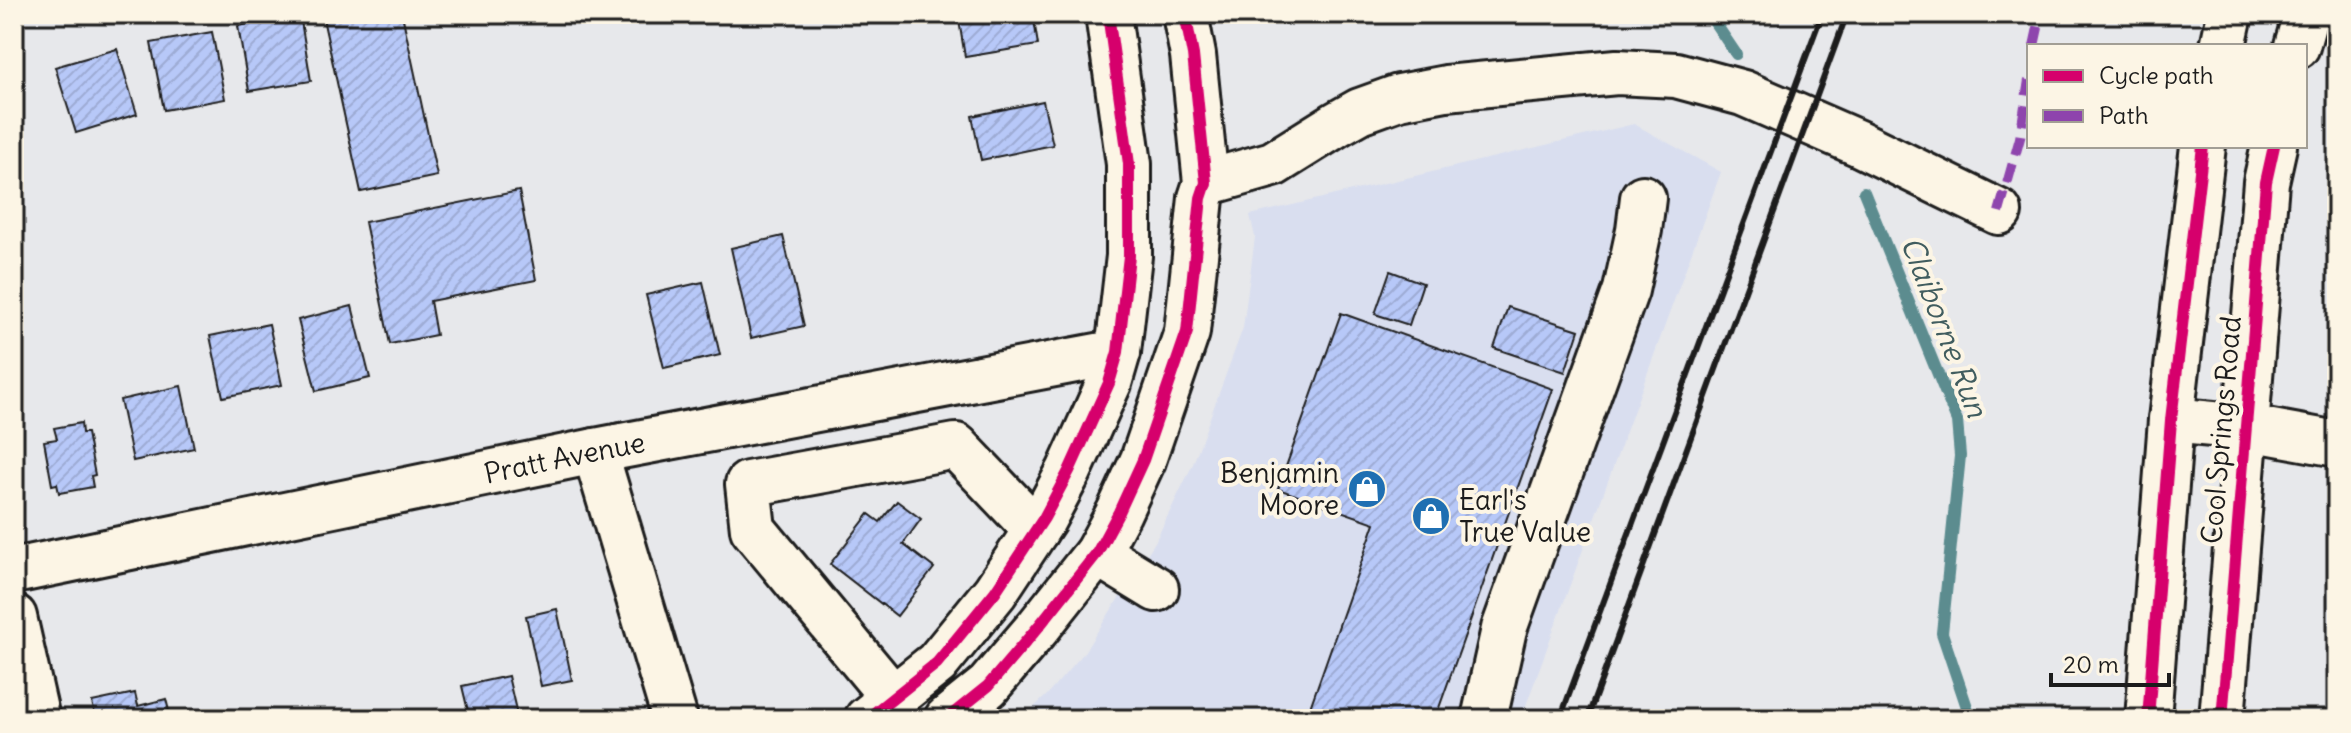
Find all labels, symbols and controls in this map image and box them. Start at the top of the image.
legend [2027,44,2307,148]
text: Cycle path [2099,60,2214,90]
text: Path [2099,100,2149,130]
water label: Claiborne Run [1893,231,1997,423]
street label: Cool Springs Road [2193,315,2249,545]
street label: Pratt Avenue [481,424,648,491]
place label: Benjamin Moore [1220,455,1339,523]
shop icon: Benjamin Moore [1346,468,1388,510]
place label: Earl's True Value [1459,482,1591,550]
shop icon: Earl's True Value [1410,495,1452,537]
scale bar [2051,637,2169,687]
text: 20 m [2063,649,2119,679]

